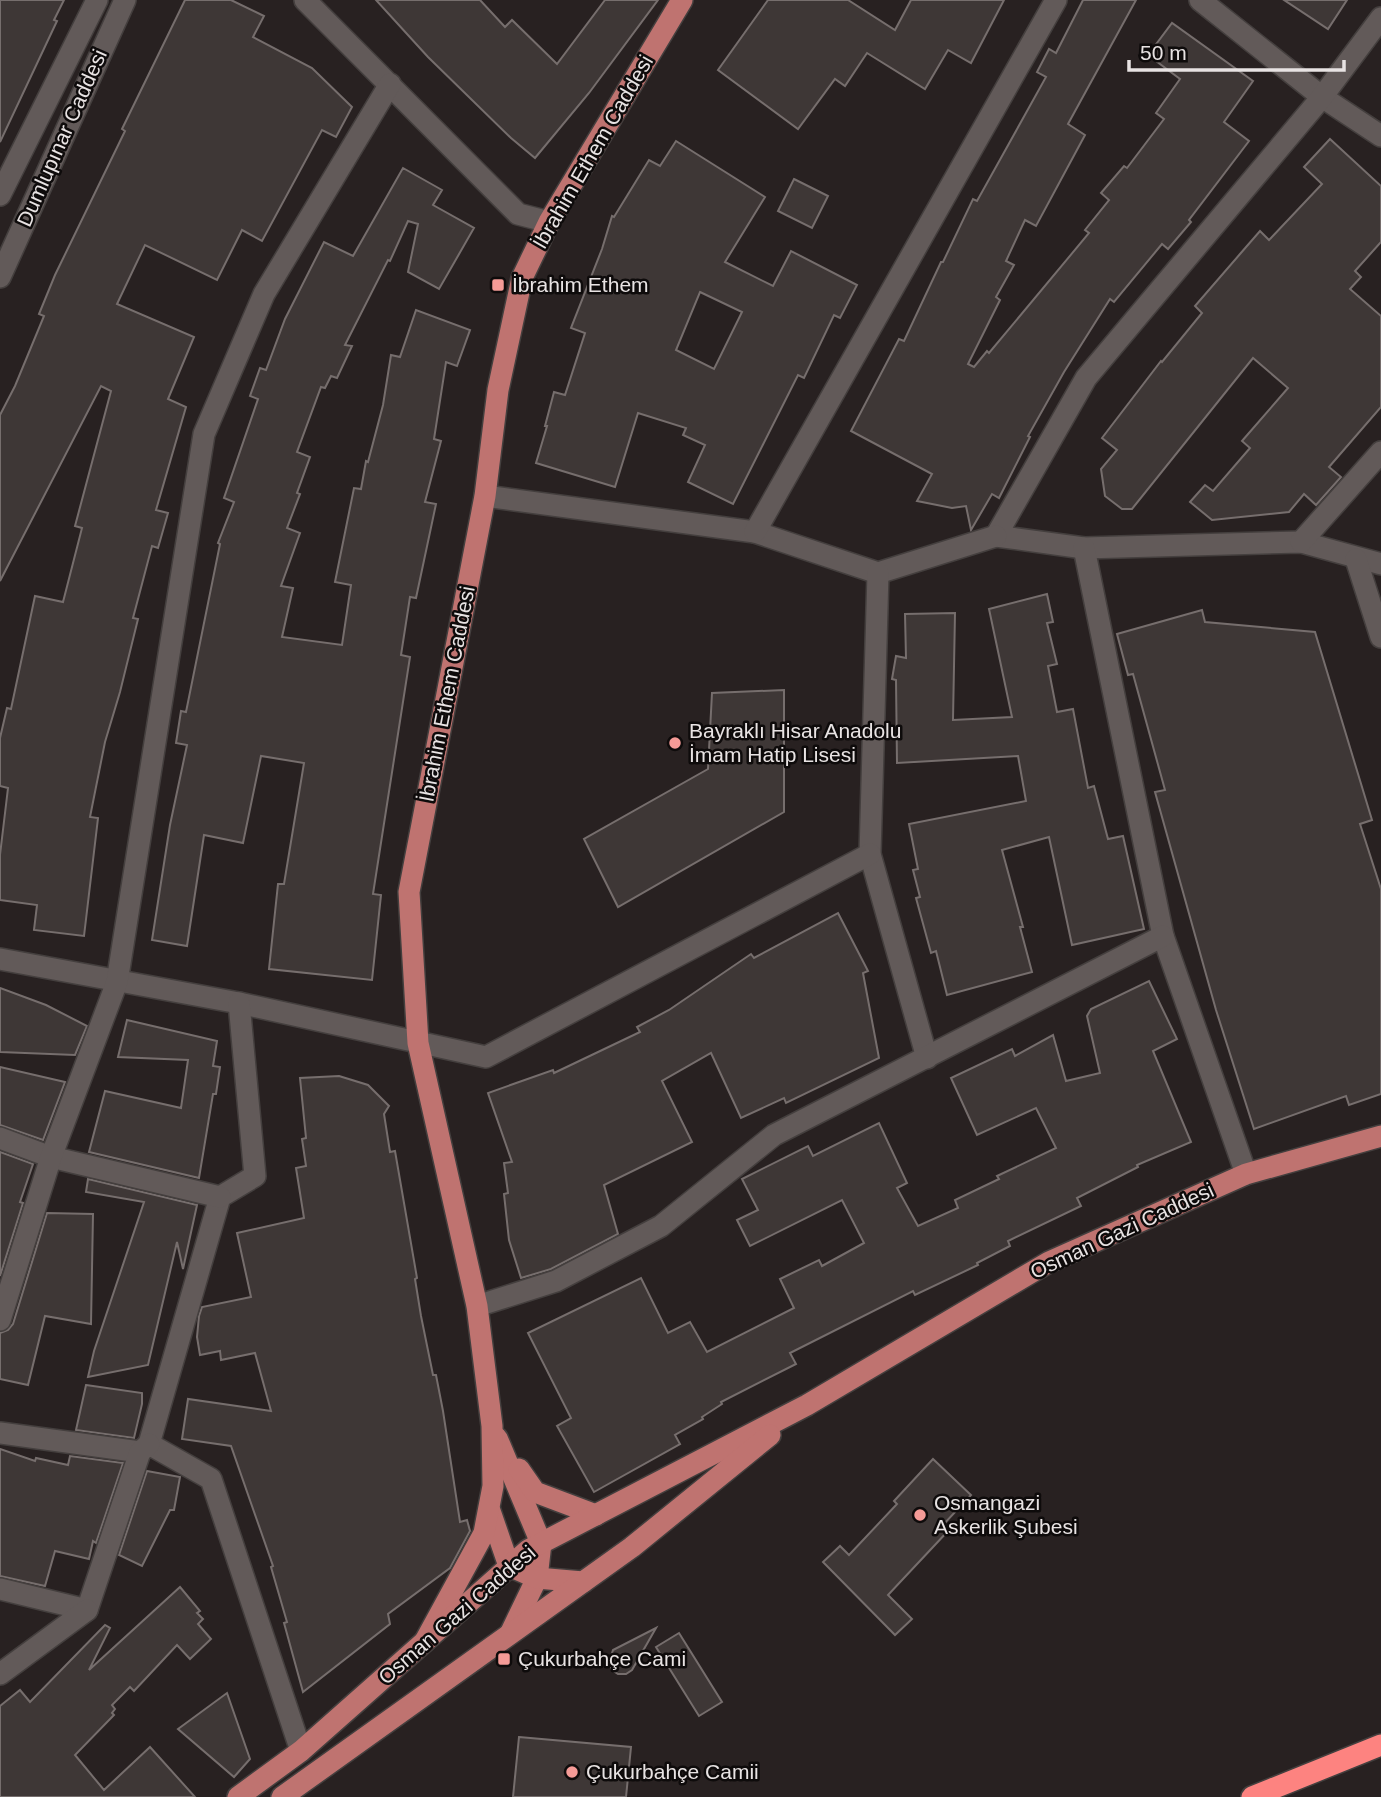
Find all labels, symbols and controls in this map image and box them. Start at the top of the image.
scale bar [1129,28,1344,72]
text: 50 m [1140,41,1187,64]
street label: Dumlupınar Caddesi [12,46,111,230]
street label: İbrahim Ethem Caddesi [528,51,657,253]
place label: İbrahim Ethem [512,273,649,296]
marker: İbrahim Ethem [490,277,506,293]
street label: İbrahim Ethem Caddesi [414,584,479,804]
place label: Bayraklı Hisar Anadolu İmam Hatip Lisesi [689,719,901,766]
marker: Bayraklı Hisar Anadolu İmam Hatip Lisesi [667,735,683,751]
street label: Osman Gazi Caddesi [1026,1178,1217,1283]
place label: Osmangazi Askerlik Şubesi [934,1491,1078,1538]
marker: Osmangazi Askerlik Şubesi [912,1507,928,1523]
street label: Osman Gazi Caddesi [374,1540,540,1689]
place label: Çukurbahçe Cami [518,1647,686,1670]
marker: Çukurbahçe Cami [496,1651,512,1667]
place label: Çukurbahçe Camii [586,1760,759,1783]
marker: Çukurbahçe Camii [564,1764,580,1780]

